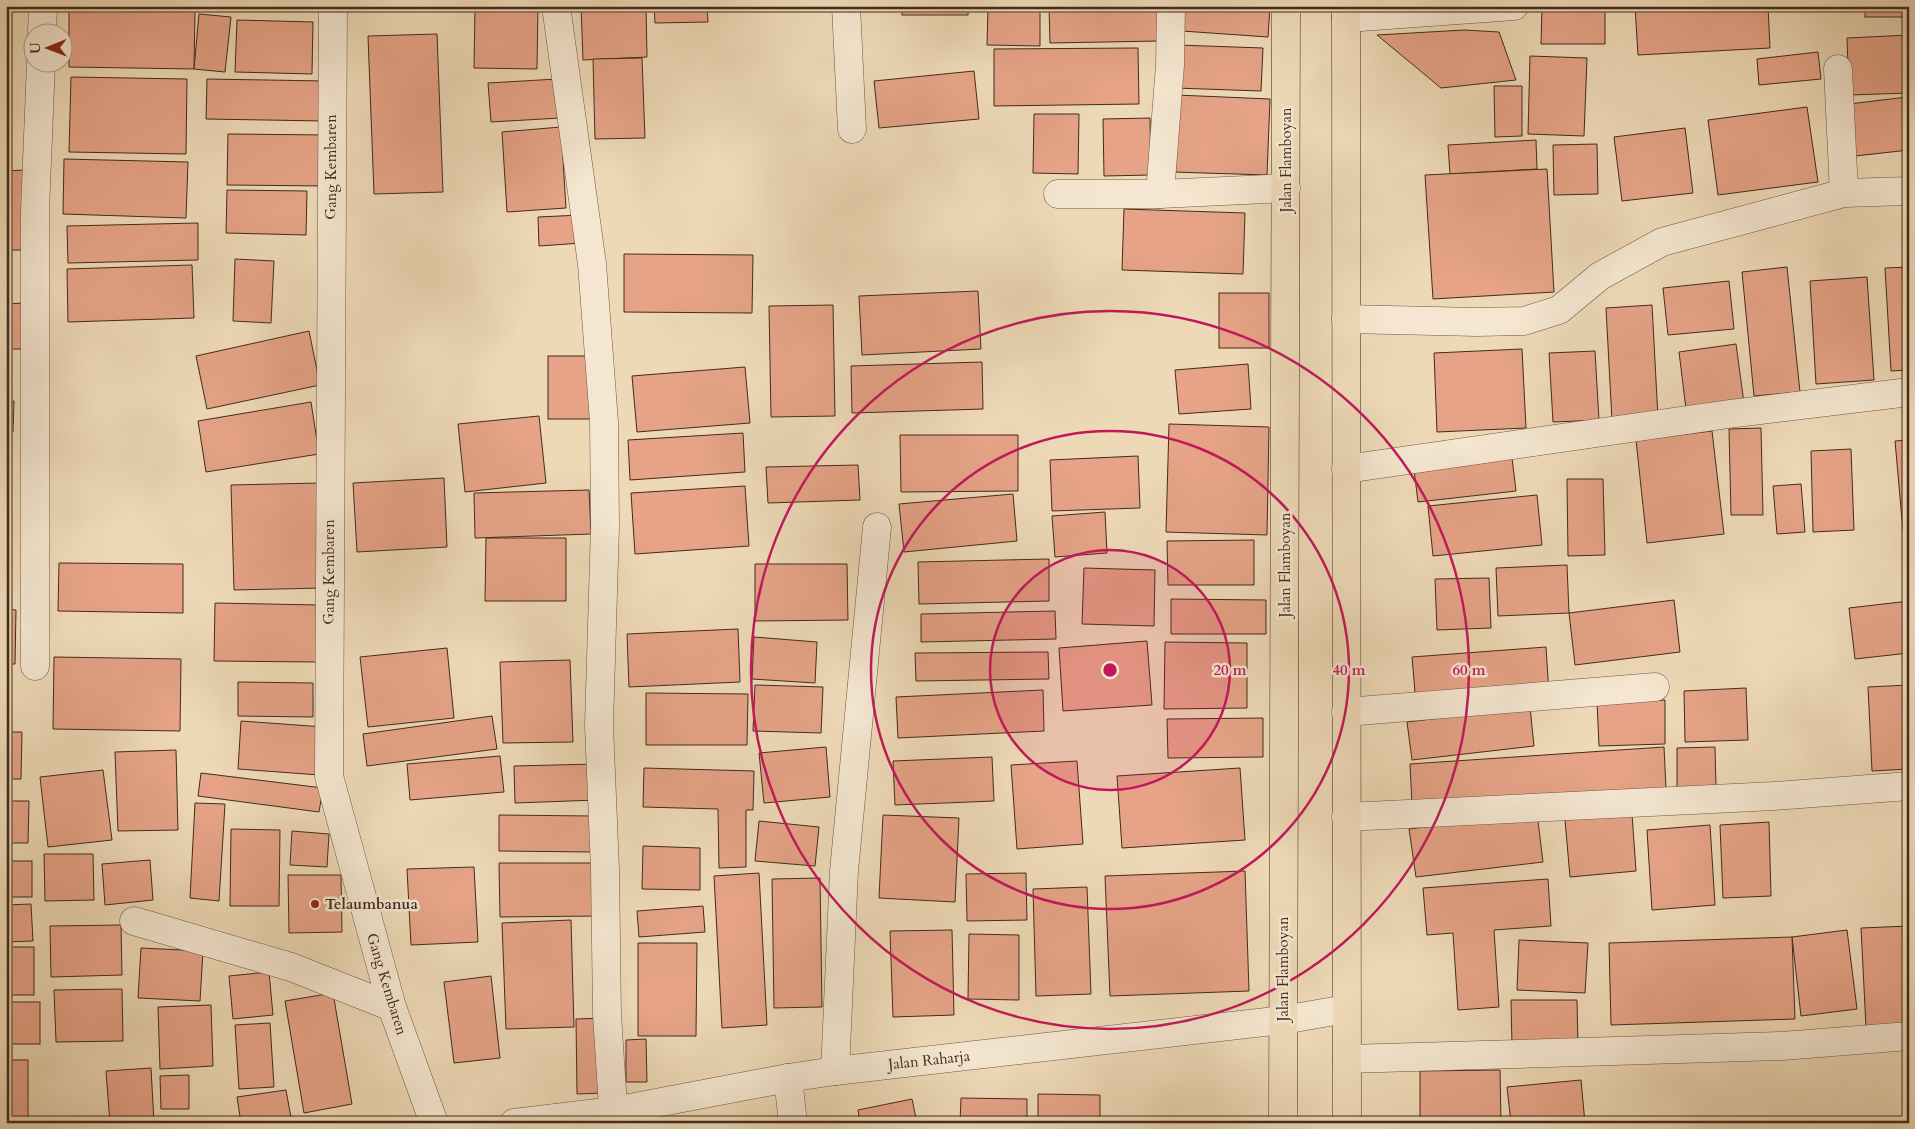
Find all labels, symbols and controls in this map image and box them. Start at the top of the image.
north arrow [22,22,72,72]
text: U [26,42,45,54]
street label: Jalan Flamboyan [1276,107,1296,215]
street label: Gang Kembaren [321,114,341,220]
street label: Jalan Flamboyan [1275,512,1295,620]
street label: Gang Kembaren [319,519,339,625]
text: 20 m [1213,660,1247,680]
text: 40 m [1332,660,1366,680]
text: 60 m [1452,660,1486,680]
centre of rings [1101,661,1119,679]
place label: Telaumbanua [325,894,418,914]
marker: Telaumbanua [309,898,321,910]
street label: Jalan Flamboyan [1273,916,1293,1024]
street label: Gang Kembaren [362,931,412,1038]
street label: Jalan Raharja [885,1046,971,1074]

